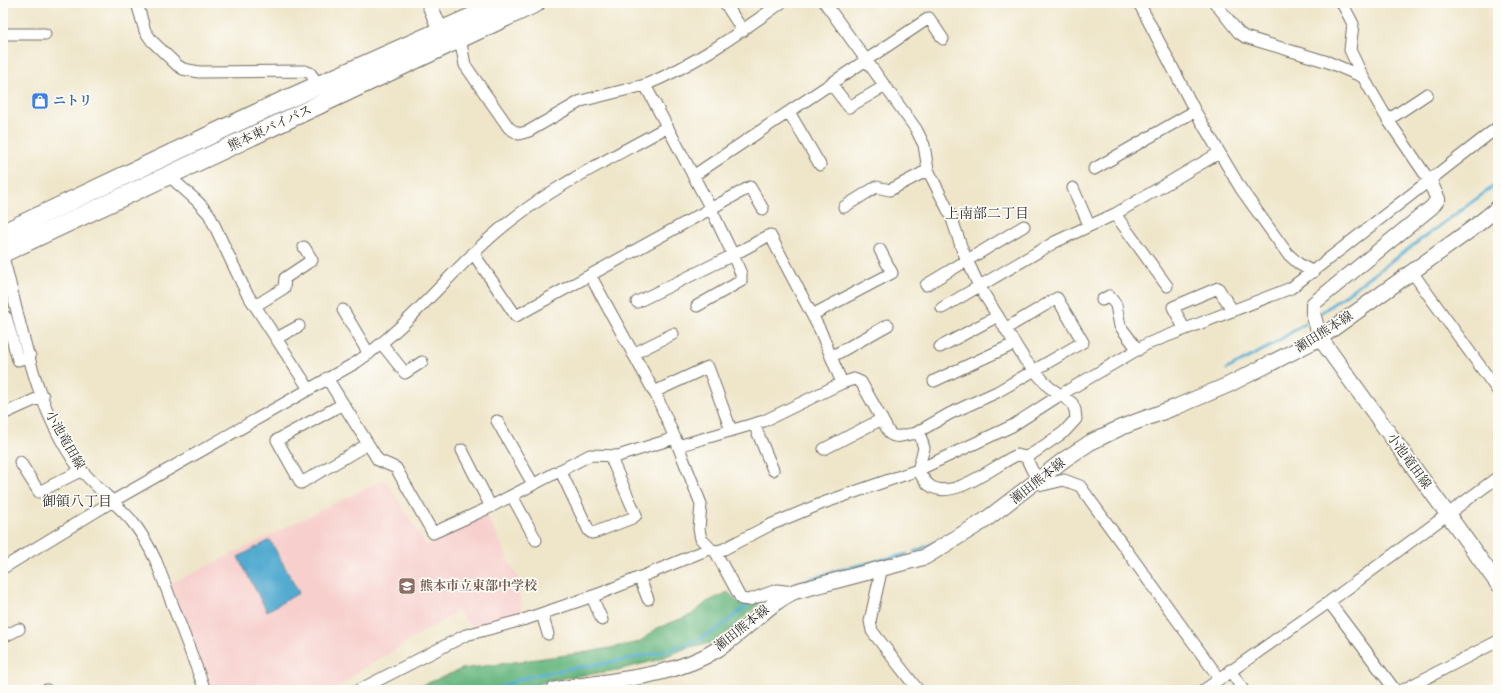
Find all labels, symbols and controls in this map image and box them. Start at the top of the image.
shop icon: ニトリ [30,91,50,111]
place label: ニトリ [53,92,92,110]
street label: 熊本東バイパス [225,101,315,155]
district label: 上南部二丁目 [945,204,1029,223]
street label: 瀬田熊本線 [1292,307,1356,357]
street label: 小池竜田線 [41,407,89,473]
street label: 小池竜田線 [1383,429,1435,493]
street label: 瀬田熊本線 [1007,454,1069,508]
district label: 御領八丁目 [42,492,112,511]
school or university icon: 熊本市立東部中学校 [397,576,417,596]
place label: 熊本市立東部中学校 [420,577,538,595]
street label: 瀬田熊本線 [711,601,773,655]

